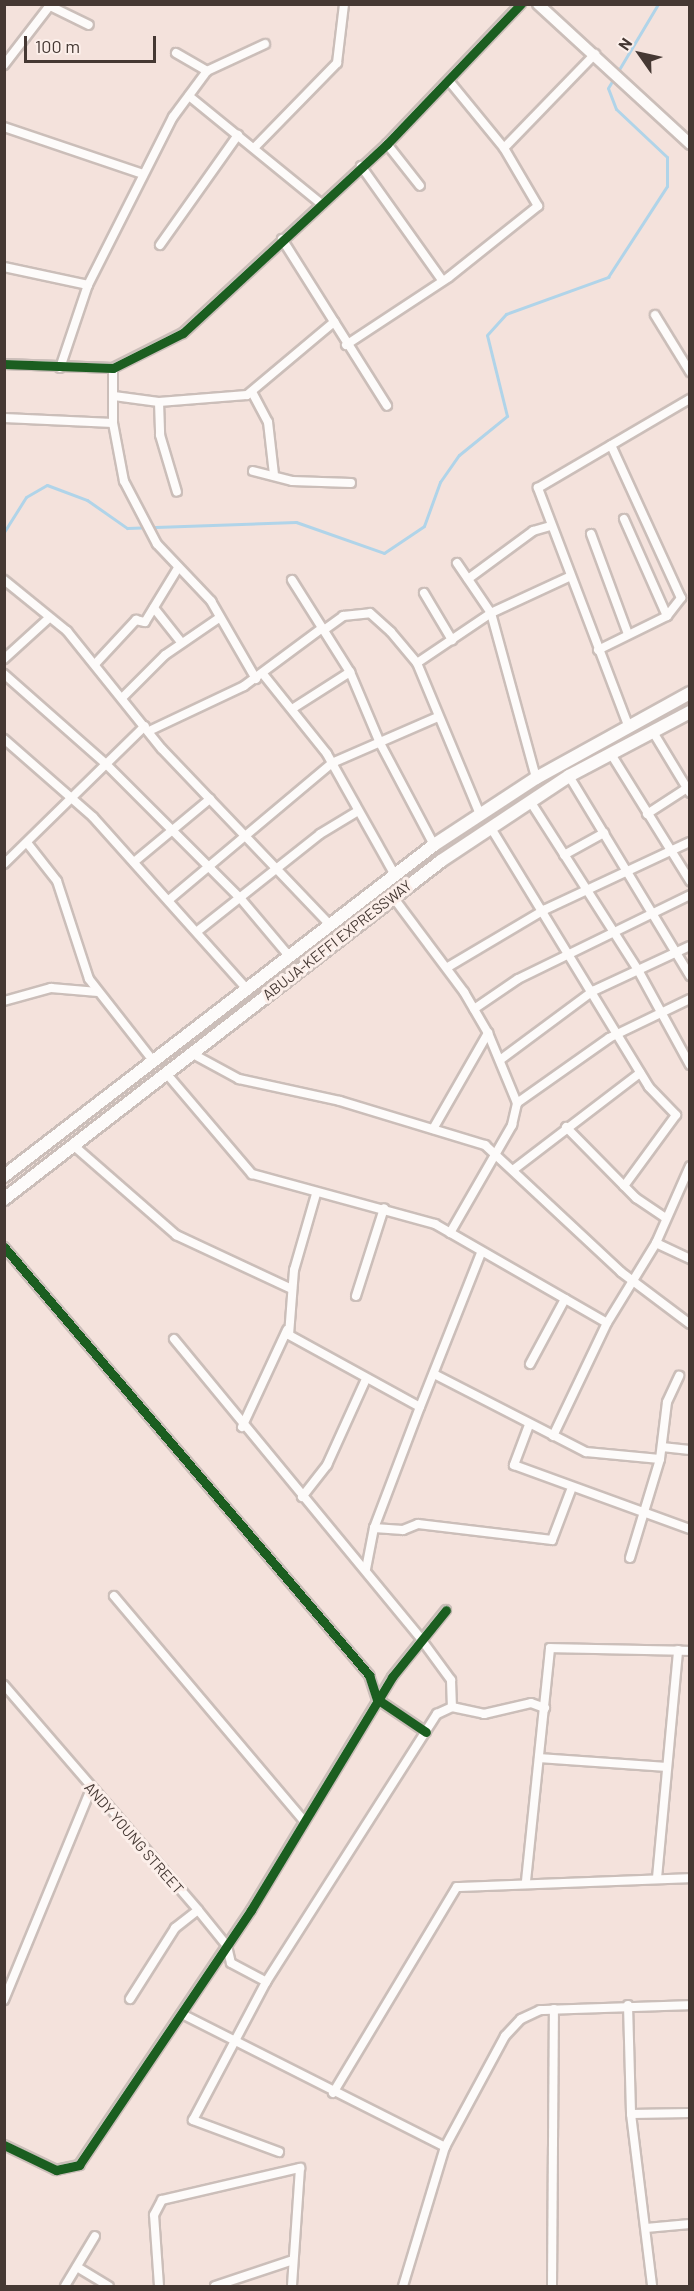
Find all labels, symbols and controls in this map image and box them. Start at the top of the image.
scale bar [27,24,159,62]
north arrow [610,24,670,84]
text: N [614,34,636,53]
text: 100 m [35,35,80,57]
street label: ABUJA-KEFFI EXPRESSWAY [259,876,415,1004]
street label: ANDY YOUNG STREET [81,1779,187,1897]

